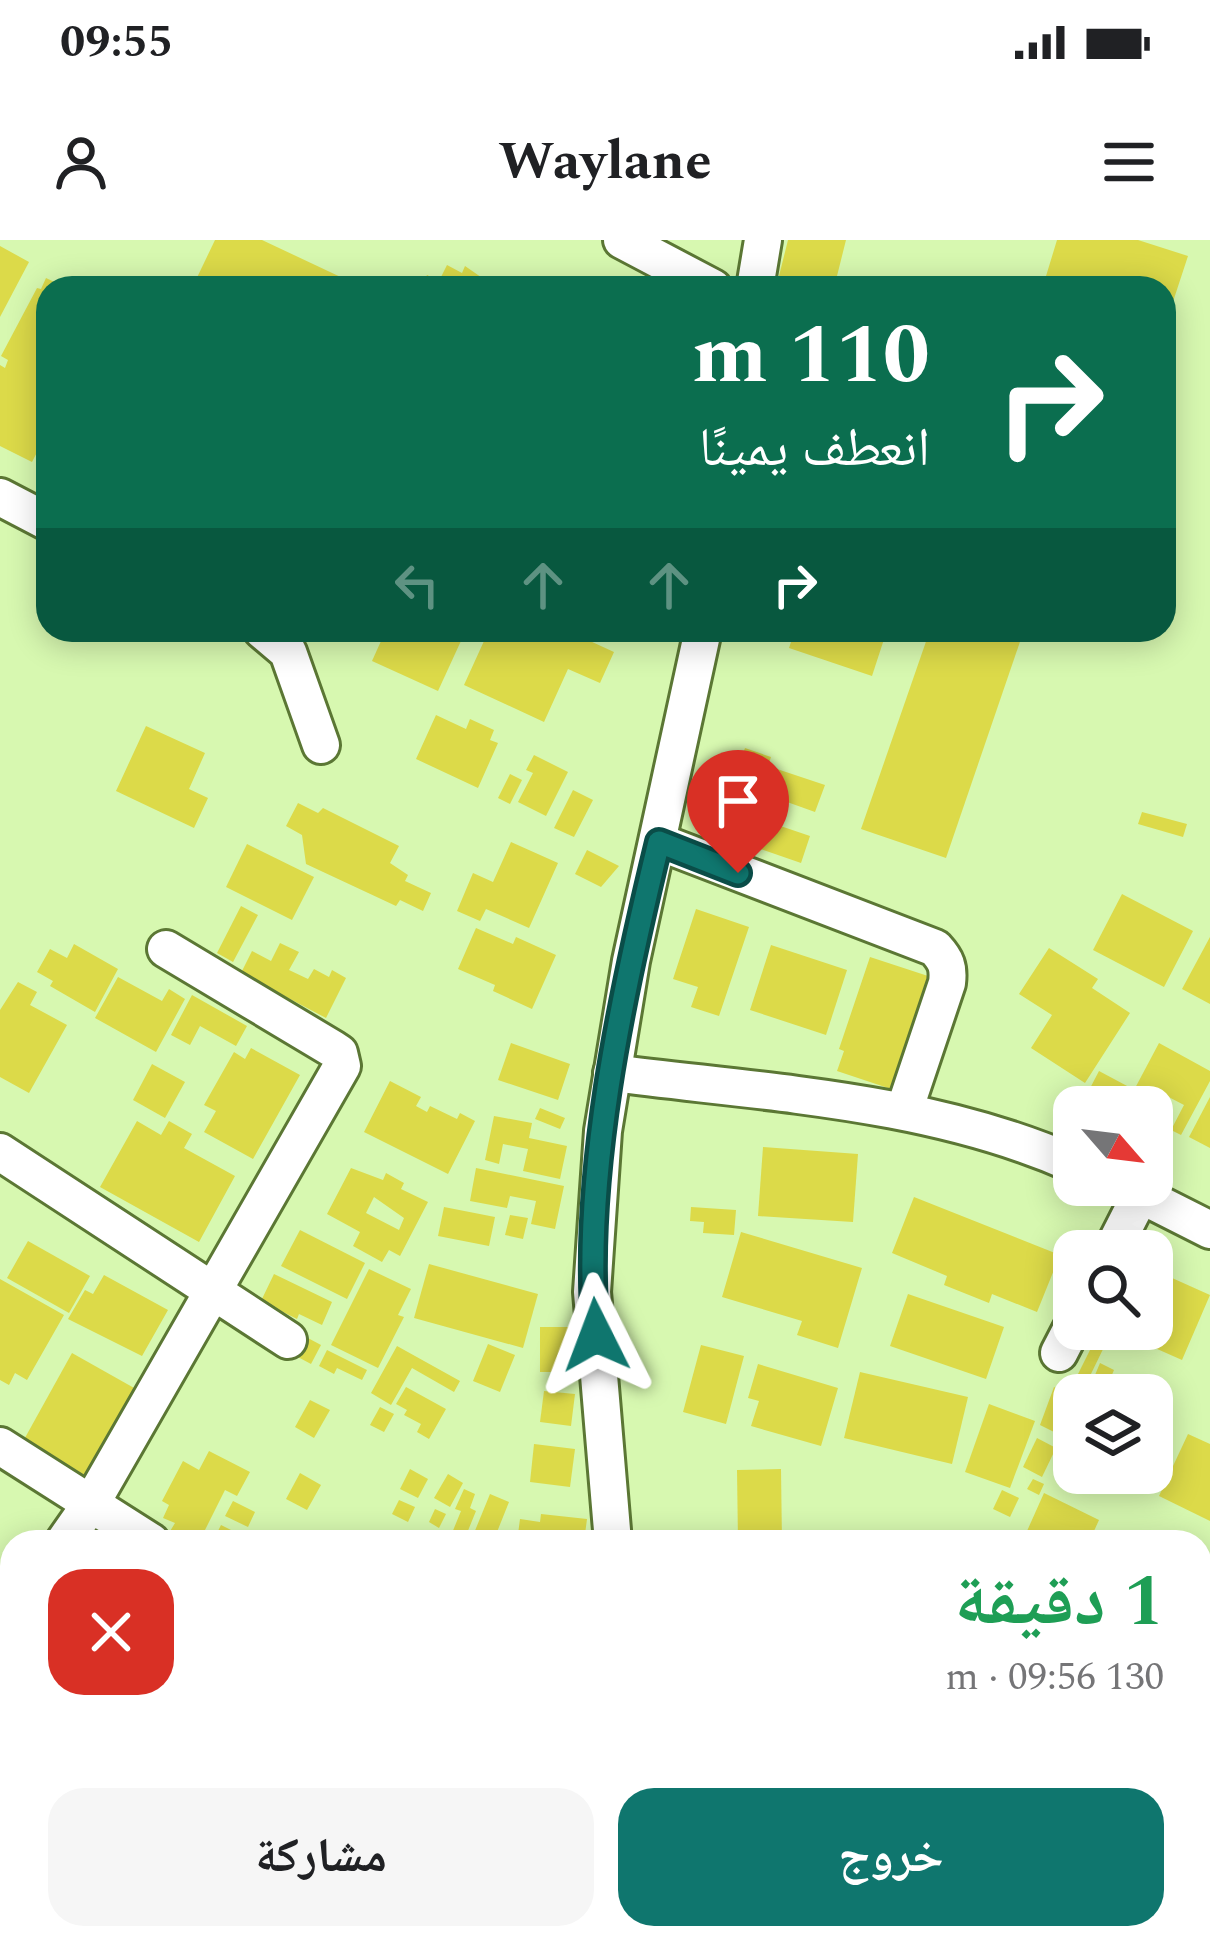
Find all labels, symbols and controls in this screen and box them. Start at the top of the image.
text: 09:55 [60,8,173,77]
text: Waylane [498,121,712,203]
icon: person [48,129,114,195]
icon: menu [1096,129,1162,195]
text: 110 m [692,292,930,420]
icon: right [972,324,1128,480]
text: انعطف يمينًا [699,408,930,490]
icon: left [384,552,450,618]
icon: ahead [510,552,576,618]
icon: ahead [636,552,702,618]
icon: right [762,552,828,618]
pin [687,750,789,873]
icon: arrive [705,768,771,834]
north arrow [1053,1086,1173,1206]
map controls [1053,1086,1173,1494]
button: search [1053,1230,1173,1350]
position arrow [533,1272,659,1398]
button: layers [1053,1374,1173,1494]
text: 1 دقيقة [954,1548,1164,1657]
button: close [48,1569,174,1695]
text: 130 m · 09:56 [945,1648,1164,1707]
button: مشاركة [48,1788,594,1926]
button: خروج [618,1788,1164,1926]

